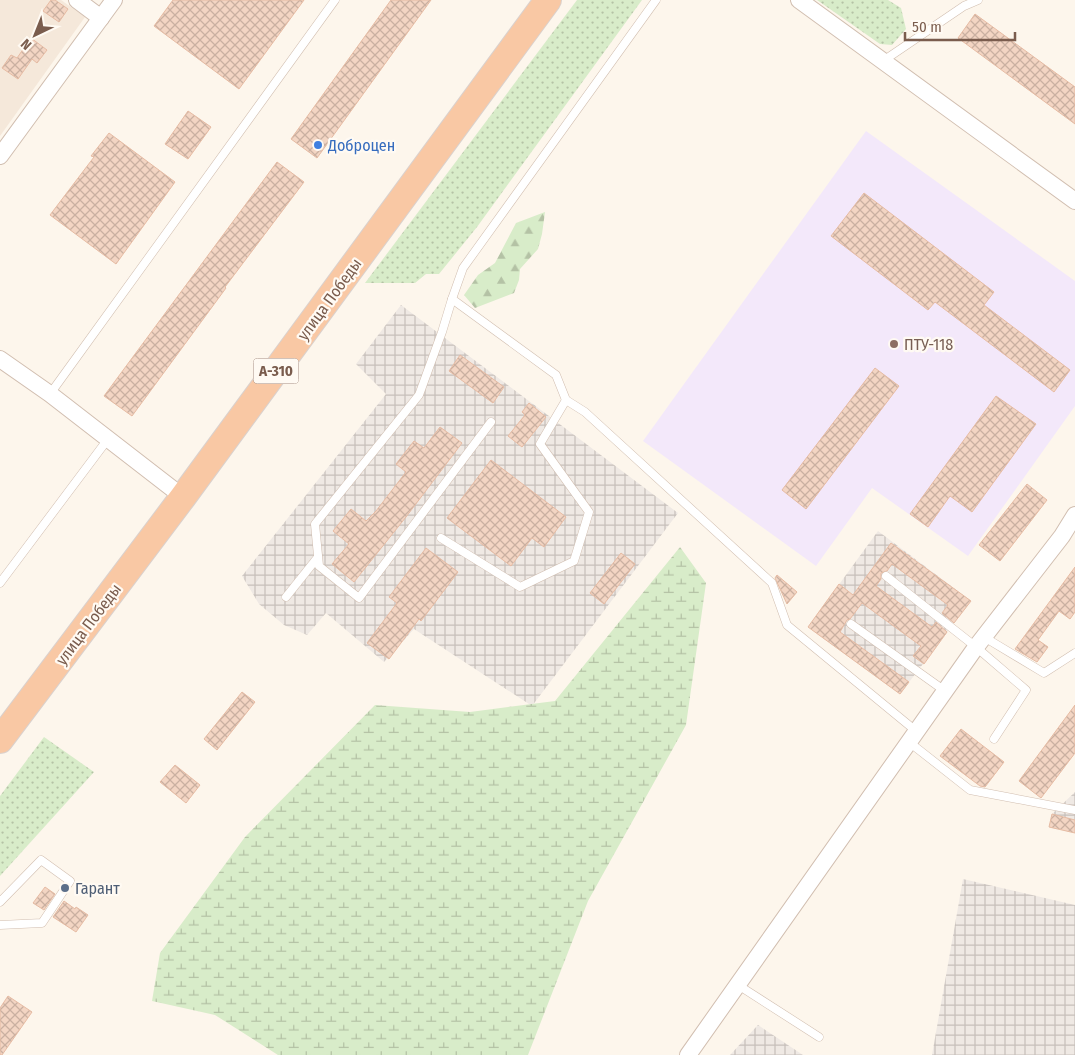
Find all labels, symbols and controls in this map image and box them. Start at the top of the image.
north arrow [10,10,60,60]
scale bar [905,10,1015,42]
text: 50 m [912,18,942,36]
text: N [18,35,35,53]
place label: Доброцен [327,136,395,155]
marker: Доброцен [312,139,324,151]
street label: улица Победы [293,255,365,344]
place label: ПТУ-118 [904,335,953,354]
marker: ПТУ-118 [888,338,900,350]
road number: А-310 [254,358,298,384]
street label: улица Победы [52,580,125,669]
place label: Гарант [75,879,120,898]
marker: Гарант [59,882,71,894]

